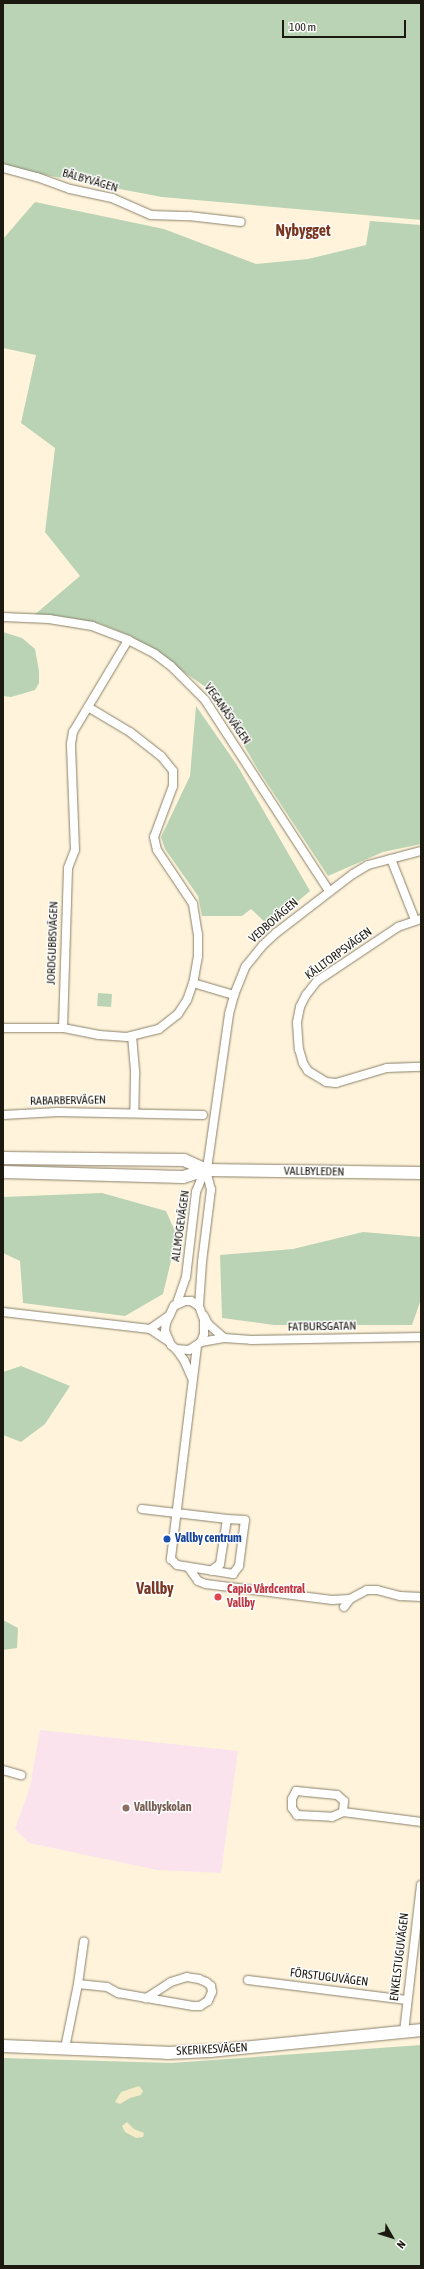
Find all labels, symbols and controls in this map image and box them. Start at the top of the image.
scale bar [284,12,408,38]
text: 100 m [289,20,316,34]
street label: BÄLBYVÄGEN [60,166,120,196]
district label: Nybygget [275,220,331,240]
street label: VEGANÄSVÄGEN [201,681,253,747]
street label: VEDBOVÄGEN [246,896,302,946]
street label: JORDGUBBSVÄGEN [44,901,62,985]
street label: KÄLLTORPSVÄGEN [303,925,375,983]
street label: RABARBERVÄGEN [30,1093,106,1109]
street label: VALLBYLEDEN [284,1164,344,1180]
street label: ALLMOGEVÄGEN [169,1189,193,1263]
street label: FATBURSGATAN [288,1319,356,1335]
place label: Vallby centrum [175,1532,242,1546]
marker: Vallby centrum [162,1534,172,1544]
district label: Vallby [136,1578,174,1598]
place label: Capio Vårdcentral Vallby [227,1583,305,1611]
marker: Capio Vårdcentral Vallby [212,1591,224,1603]
place label: Vallbyskolan [134,1801,191,1815]
marker: Vallbyskolan [121,1803,131,1813]
street label: ENKELSTUGUVÄGEN [387,1912,413,2002]
street label: FÖRSTUGUVÄGEN [289,1966,369,1990]
street label: SKERIKESVÄGEN [176,2041,248,2059]
north arrow [372,2217,412,2257]
text: N [395,2238,408,2251]

